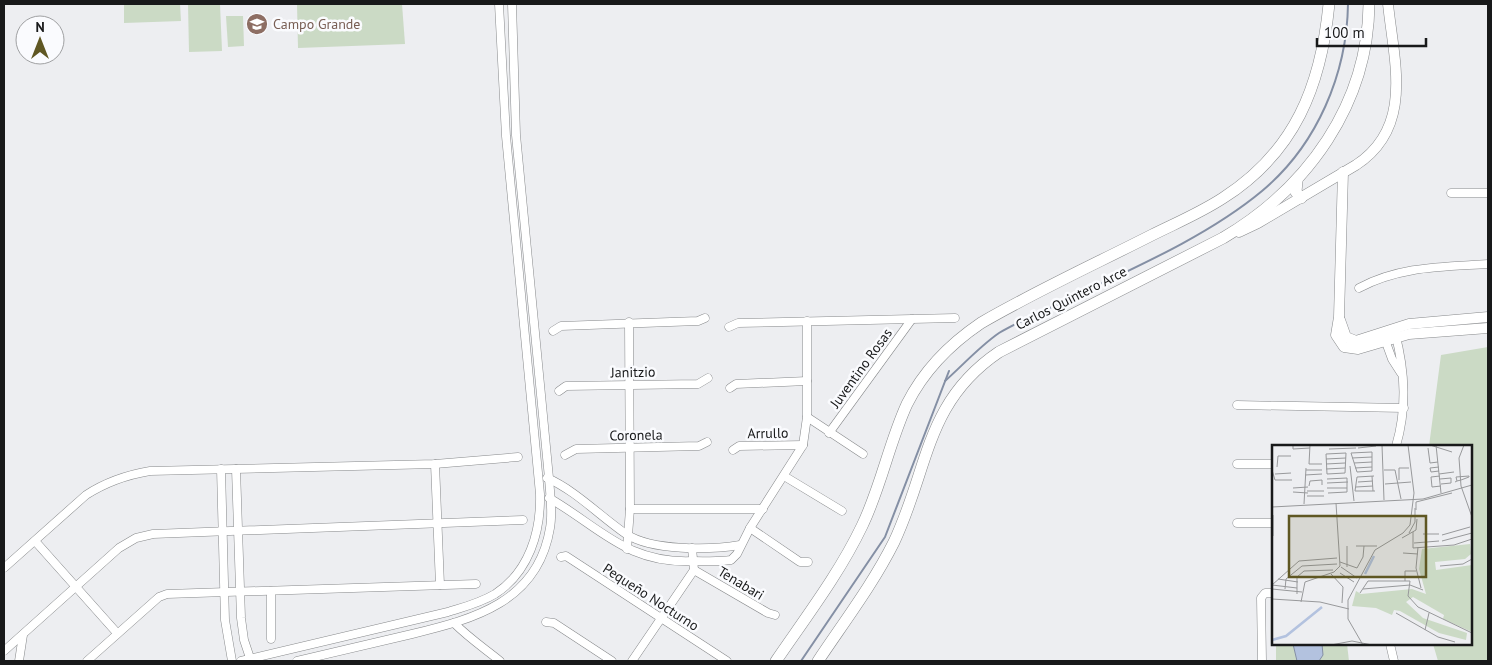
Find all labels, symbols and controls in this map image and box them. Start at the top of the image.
school or university icon: Campo Grande [245,12,269,36]
north arrow [15,15,65,65]
place label: Campo Grande [273,15,360,33]
scale bar [1317,15,1426,47]
text: N [35,18,45,36]
text: 100 m [1324,23,1365,42]
street label: Carlos Quintero Arce [1012,262,1130,334]
street label: Juventino Rosas [825,324,896,412]
street label: Janitzio [609,363,656,381]
street label: Arrullo [747,424,789,442]
street label: Coronela [609,426,663,444]
inset map [1272,445,1472,645]
street label: Pequeño Nocturno [600,559,702,635]
street label: Tenabari [715,562,767,604]

